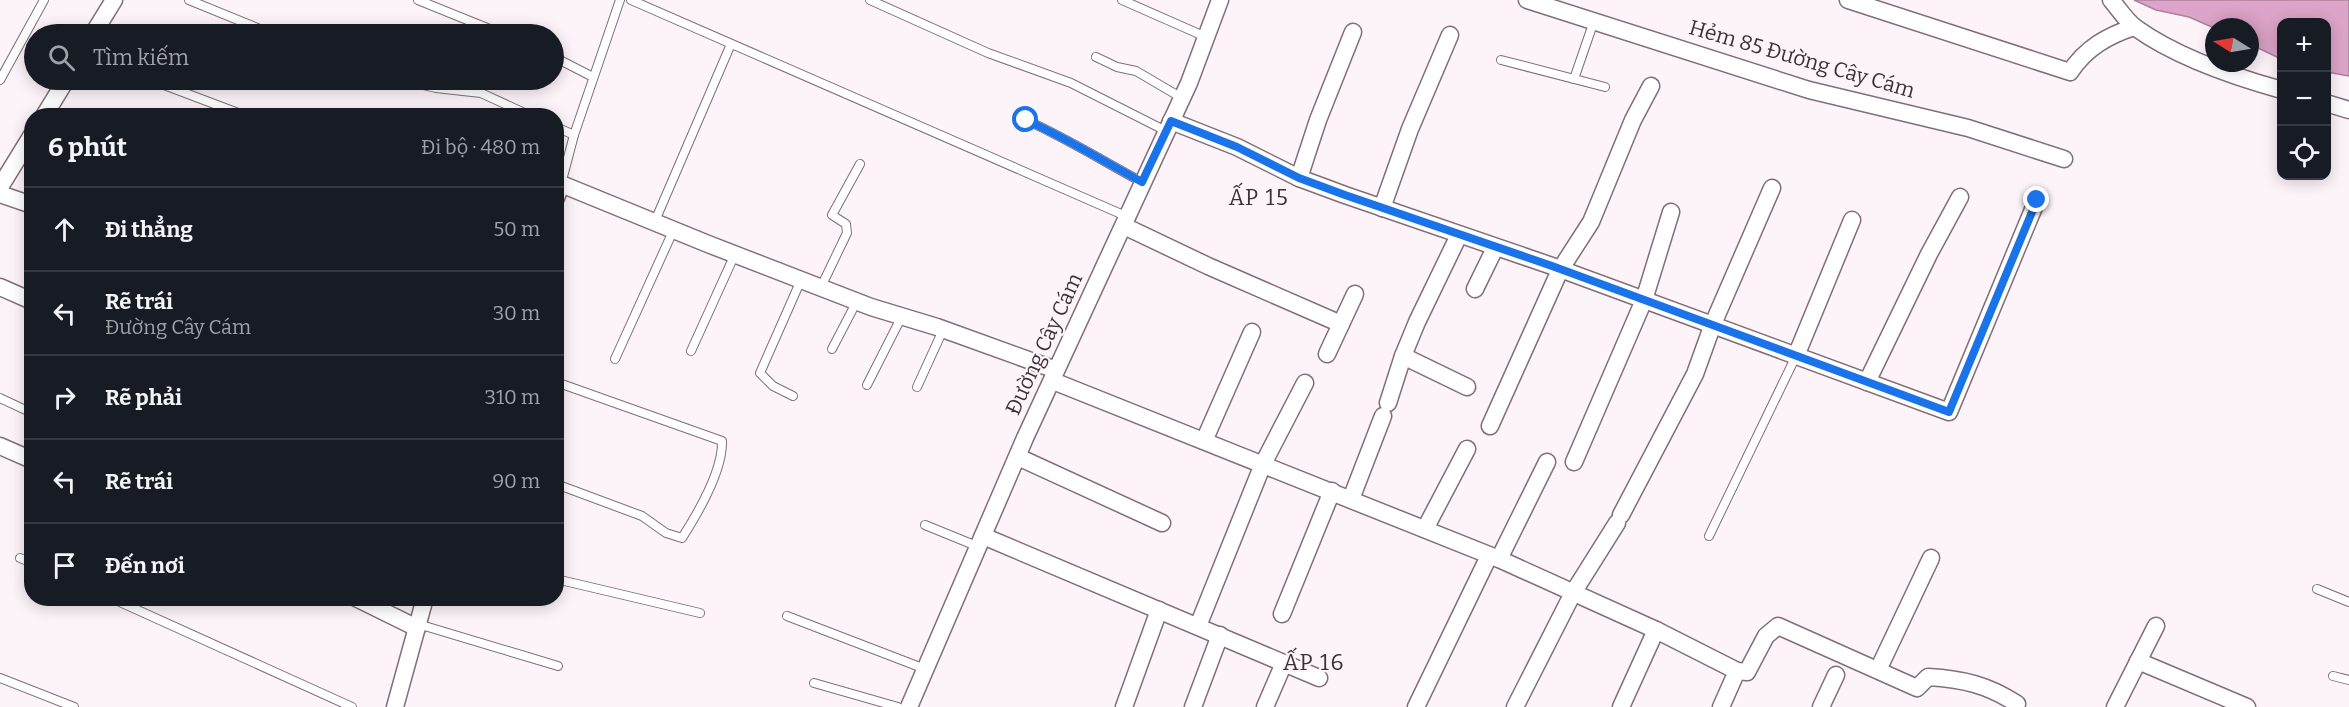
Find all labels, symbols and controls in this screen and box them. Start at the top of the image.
street label: Hẻm 85 Đường Cây Cám [1686,14,1918,104]
north arrow [2205,18,2259,72]
map controls [2277,18,2331,180]
button: + [2277,18,2331,72]
search box [24,24,564,90]
icon: search [45,41,78,74]
text: Tìm kiếm [93,44,189,71]
button: − [2277,72,2331,126]
route start [1012,106,1038,132]
button: locate [2277,126,2331,180]
text: 6 phút [48,132,127,163]
text: Đi bộ · 480 m [421,135,540,159]
district label: ẤP 15 [1229,182,1289,211]
route end [2023,186,2049,212]
icon: ahead [48,213,81,246]
text: Đi thẳng [105,216,193,243]
text: 50 m [493,217,540,241]
street label: Đường Cây Cám [1000,269,1088,419]
text: Rẽ trái [105,288,173,315]
icon: left [48,297,81,330]
text: 30 m [493,301,540,325]
text: Đường Cây Cám [105,315,251,339]
icon: right [48,381,81,414]
text: Rẽ phải [105,384,182,411]
text: 310 m [485,385,540,409]
icon: left [48,465,81,498]
text: Rẽ trái [105,468,173,495]
text: 90 m [492,469,540,493]
icon: arrive [48,549,81,582]
text: Đến nơi [105,552,185,579]
district label: ẤP 16 [1283,647,1345,676]

